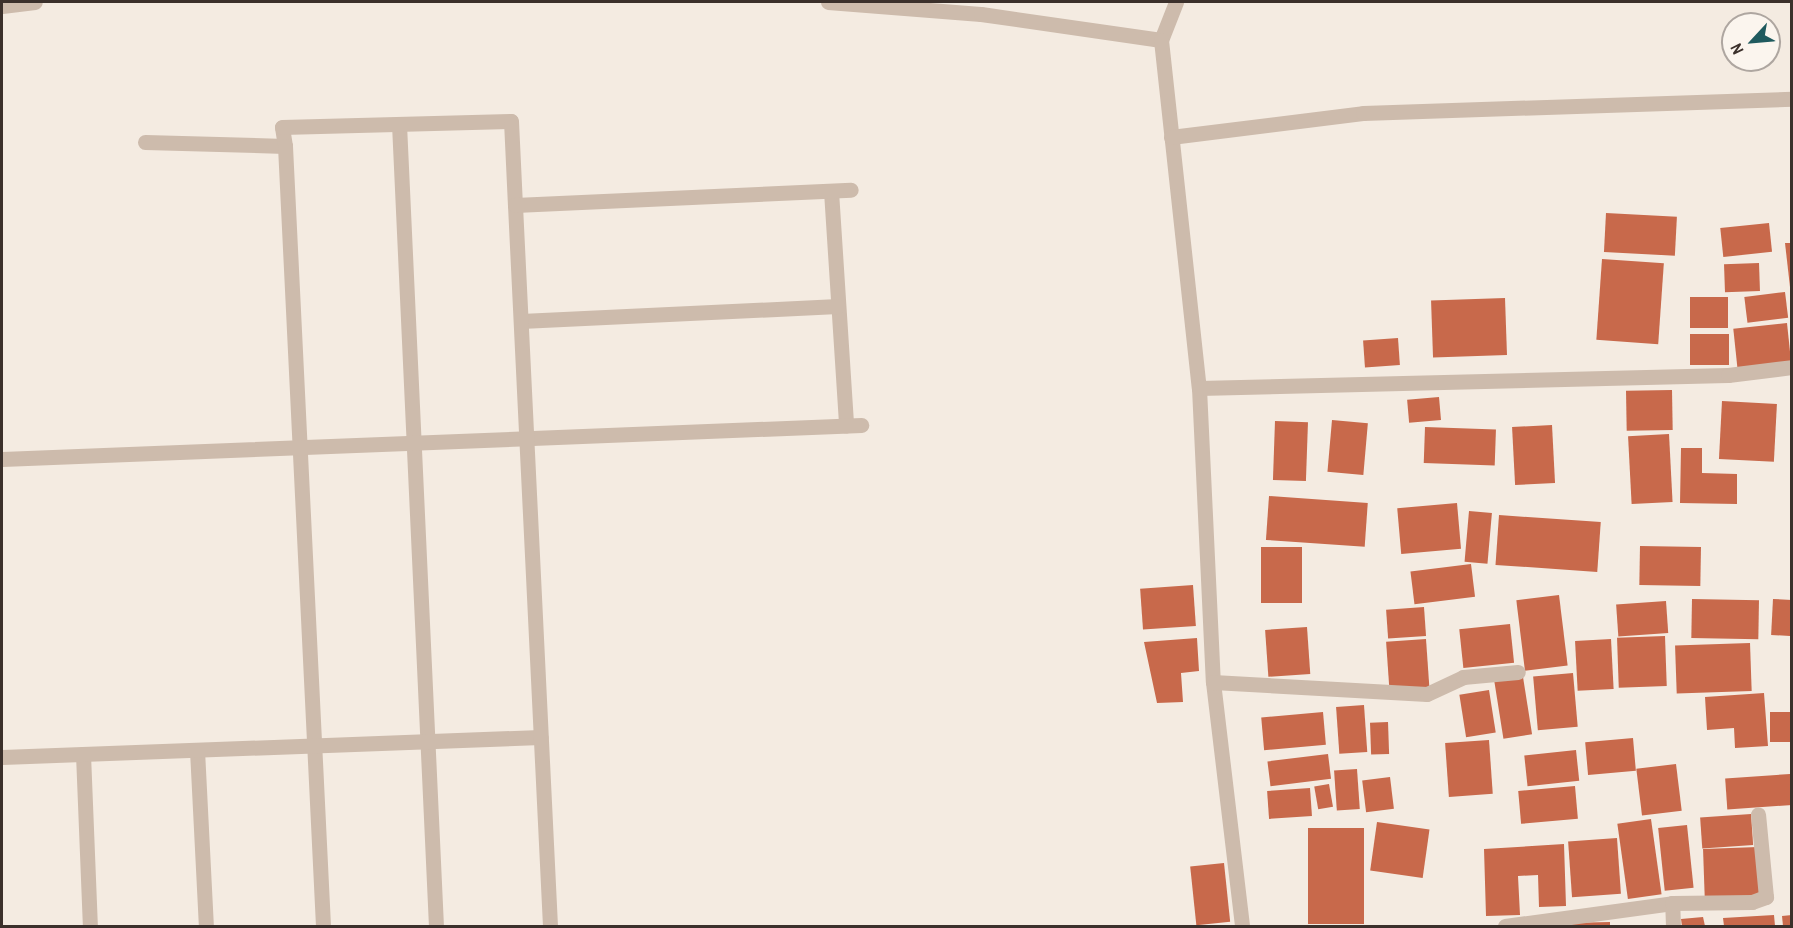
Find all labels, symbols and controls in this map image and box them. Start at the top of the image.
north arrow [1721,12,1781,72]
text: N [1725,40,1749,58]

